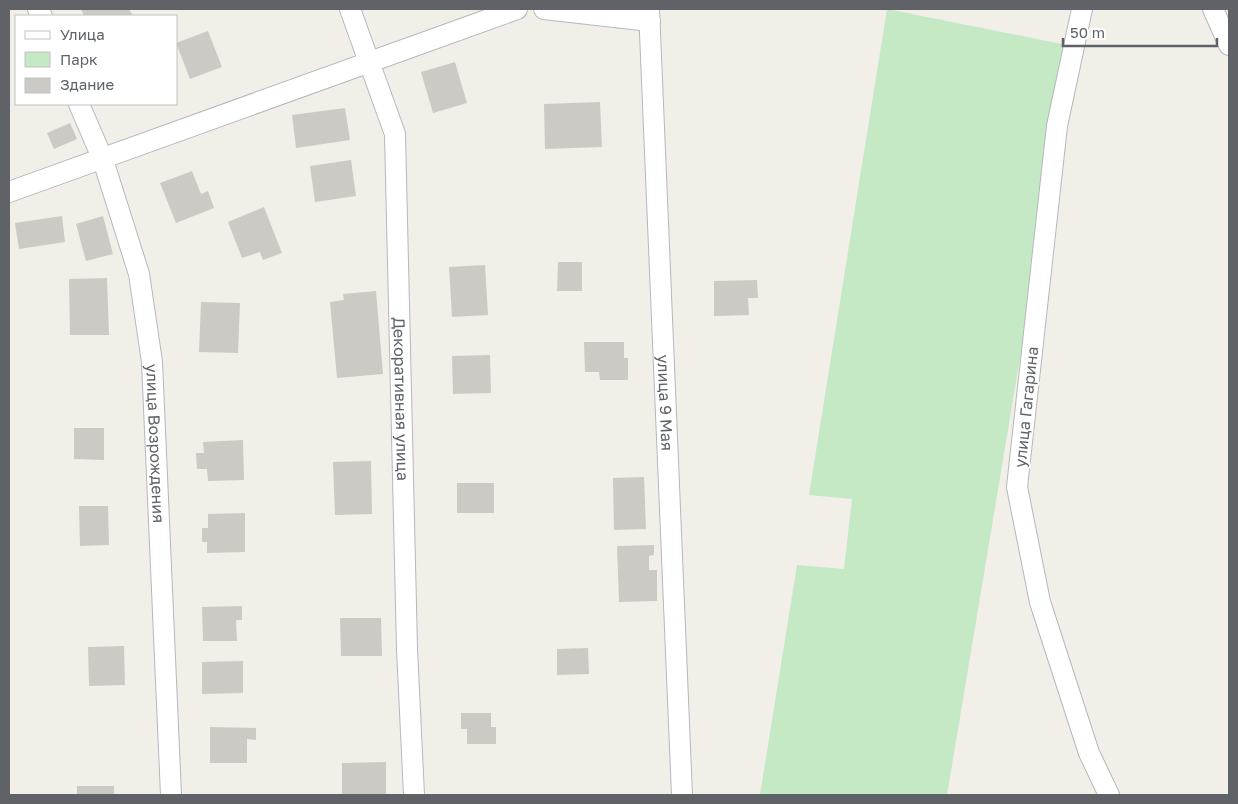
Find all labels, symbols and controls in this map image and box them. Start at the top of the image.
legend [15,15,178,105]
scale bar [1063,15,1217,47]
text: 50 m [1070,23,1105,41]
text: Улица [60,25,105,43]
text: Парк [60,50,98,68]
text: Здание [60,75,114,93]
street label: Декоративная улица [389,317,413,481]
street label: улица Гагарина [1010,345,1042,469]
street label: улица 9 Мая [654,354,678,451]
street label: улица Возрождения [142,363,169,524]

